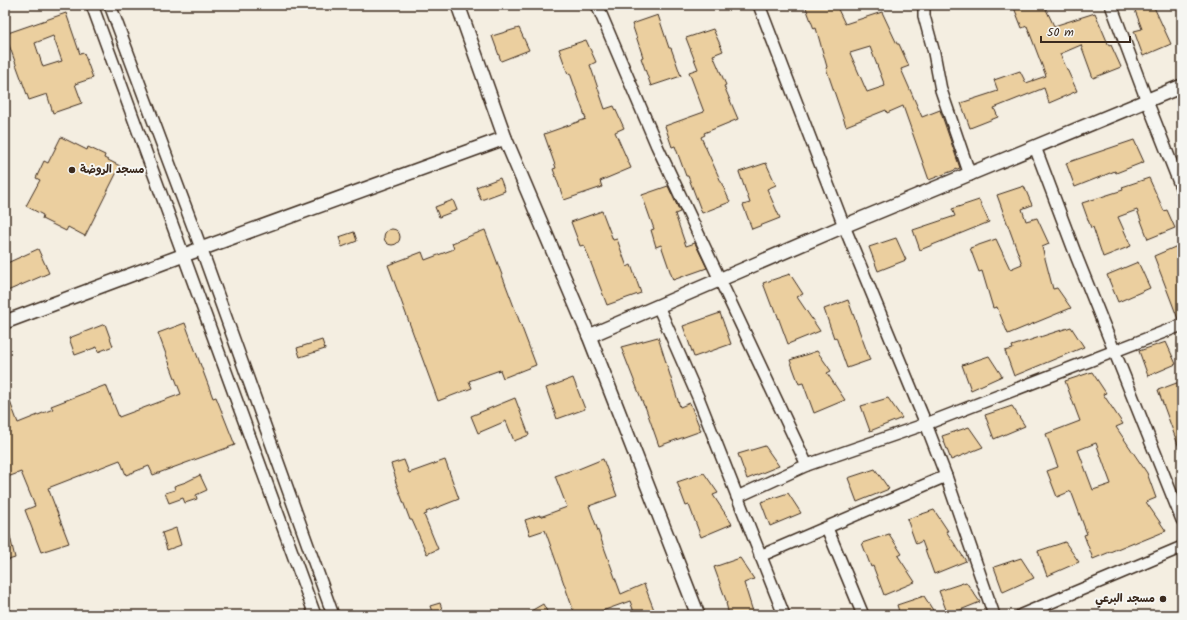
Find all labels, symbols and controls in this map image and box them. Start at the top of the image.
scale bar [1041,18,1130,44]
text: 50 m [1047,23,1074,42]
place label: مسجد الروضة [80,161,144,179]
marker: مسجد الروضة [67,165,77,175]
place label: مسجد البرعي [1095,590,1155,608]
marker: مسجد البرعي [1158,594,1168,604]

